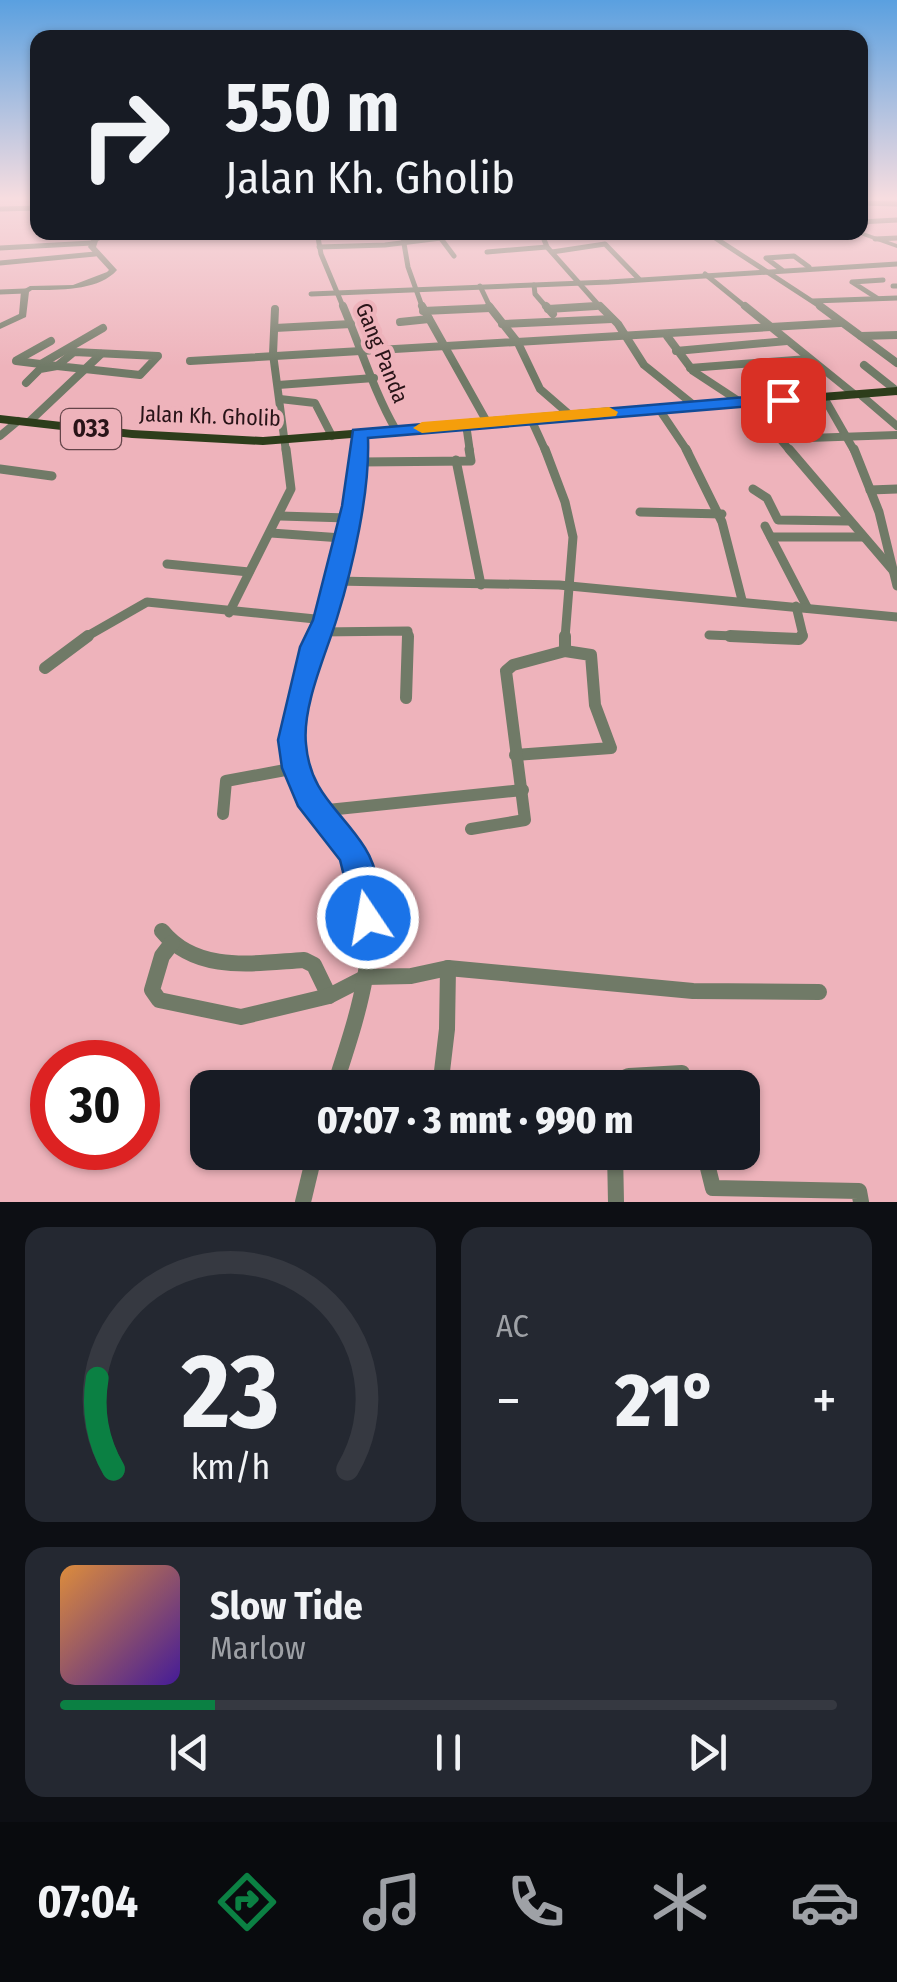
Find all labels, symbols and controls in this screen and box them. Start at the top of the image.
text: 550 m [225,66,400,150]
icon: right [60,70,190,200]
text: Jalan Kh. Gholib [225,151,515,205]
street label: Gang Panda [350,299,414,407]
pin [741,358,826,443]
icon: arrive [756,373,811,428]
street label: Jalan Kh. Gholib [139,400,281,432]
road number: 033 [61,409,121,449]
position arrow [316,866,420,970]
speed limit sign: 30 [30,1040,160,1170]
text: 07:07 · 3 mnt · 990 m [317,1097,633,1143]
text: AC [496,1307,529,1345]
text: 23 [181,1330,279,1455]
text: 21° [616,1356,717,1446]
text: − [496,1368,521,1434]
text: + [812,1368,837,1434]
text: km/h [191,1446,270,1488]
text: Slow Tide [210,1583,363,1629]
text: Marlow [210,1629,306,1667]
icon: previous [162,1725,217,1780]
icon: pause [421,1725,476,1780]
icon: next [680,1725,735,1780]
icon: directions [212,1867,282,1937]
icon: music [357,1867,427,1937]
icon: phone [501,1867,571,1937]
icon: climate [645,1867,715,1937]
icon: car [790,1867,860,1937]
text: 07:04 [37,1875,138,1929]

